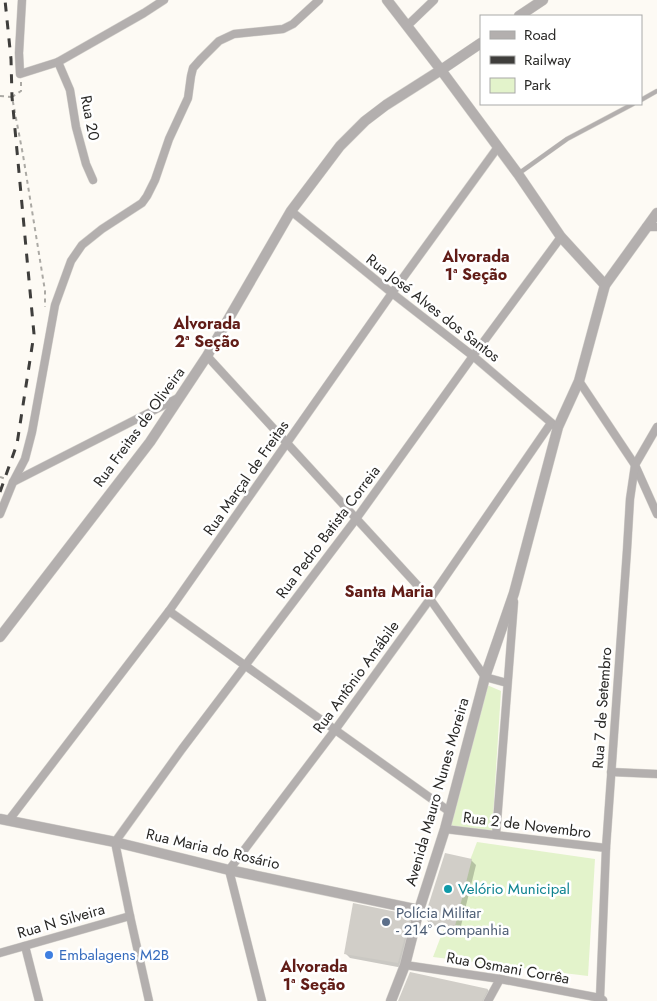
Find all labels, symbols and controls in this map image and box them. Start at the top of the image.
legend [480,15,642,105]
text: Road [524,24,556,46]
text: Railway [524,49,571,71]
text: Park [524,74,551,96]
street label: Rua 20 [75,94,105,142]
district label: Alvorada 1ª Seção [441,245,510,286]
street label: Rua José Alves dos Santos [361,249,505,367]
district label: Alvorada 2ª Seção [172,312,241,353]
street label: Rua Freitas de Oliveira [88,363,190,491]
street label: Rua Marçal de Freitas [198,416,294,540]
street label: Rua Pedro Batista Correia [271,461,385,603]
district label: Santa Maria [345,580,433,603]
street label: Rua Antônio Amábile [308,616,405,738]
street label: Rua 7 de Setembro [587,646,617,770]
street label: Avenida Mauro Nunes Moreira [400,695,474,889]
street label: Rua 2 de Novembro [462,806,592,844]
street label: Rua Maria do Rosário [144,823,282,875]
place label: Velório Municipal [458,878,570,900]
marker: Velório Municipal [442,883,454,895]
street label: Rua N Silveira [15,898,107,944]
place label: Polícia Militar - 214° Companhia [396,902,509,941]
marker: Polícia Militar - 214° Companhia [380,916,392,928]
place label: Embalagens M2B [59,944,169,966]
street label: Rua Osmani Corrêa [445,946,571,990]
marker: Embalagens M2B [43,949,55,961]
district label: Alvorada 1ª Seção [279,955,348,996]

